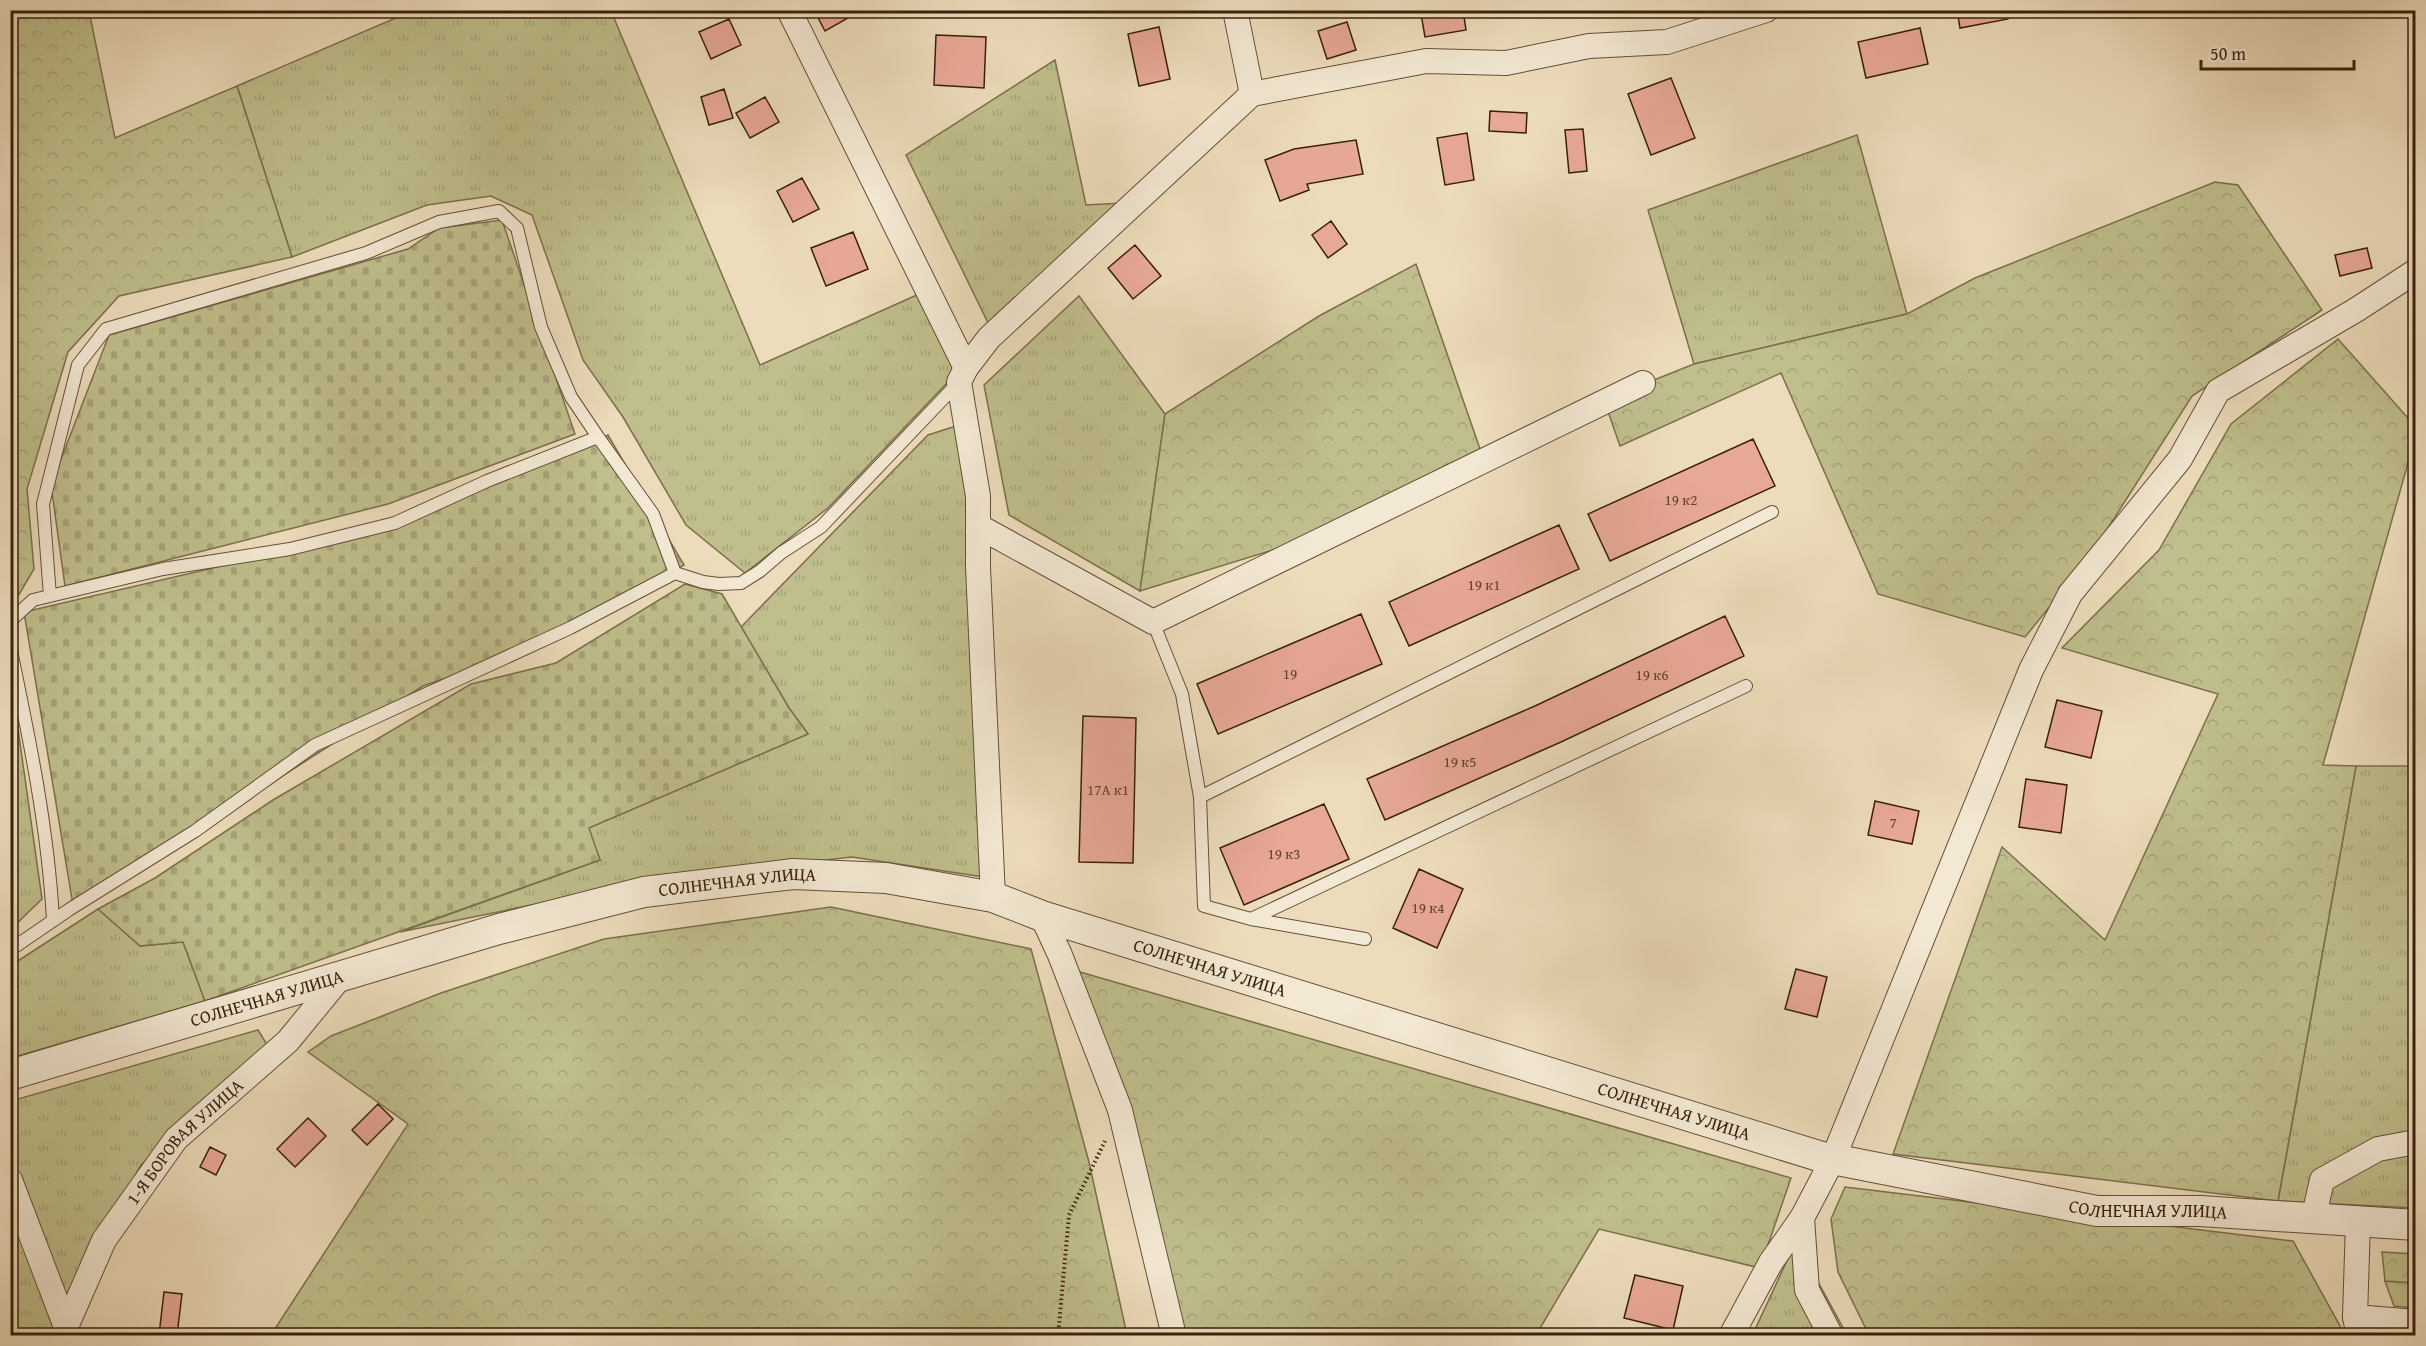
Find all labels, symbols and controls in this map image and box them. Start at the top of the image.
scale bar [2201,33,2354,71]
text: 50 m [2210,40,2246,67]
house number: 19 к2 [1665,489,1697,510]
house number: 19 к1 [1468,574,1500,595]
house number: 19 [1283,663,1297,684]
house number: 19 к6 [1636,664,1668,685]
house number: 19 к5 [1444,751,1476,772]
house number: 17А к1 [1087,779,1129,800]
house number: 7 [1889,812,1897,833]
house number: 19 к3 [1268,843,1300,864]
street label: СОЛНЕЧНАЯ УЛИЦА [657,860,817,903]
house number: 19 к4 [1412,897,1444,918]
street label: СОЛНЕЧНАЯ УЛИЦА [1130,931,1290,1004]
street label: СОЛНЕЧНАЯ УЛИЦА [187,962,347,1033]
street label: 1-Я БОРОВАЯ УЛИЦА [119,1072,249,1210]
street label: СОЛНЕЧНАЯ УЛИЦА [1594,1075,1754,1147]
street label: СОЛНЕЧНАЯ УЛИЦА [2067,1192,2228,1226]

